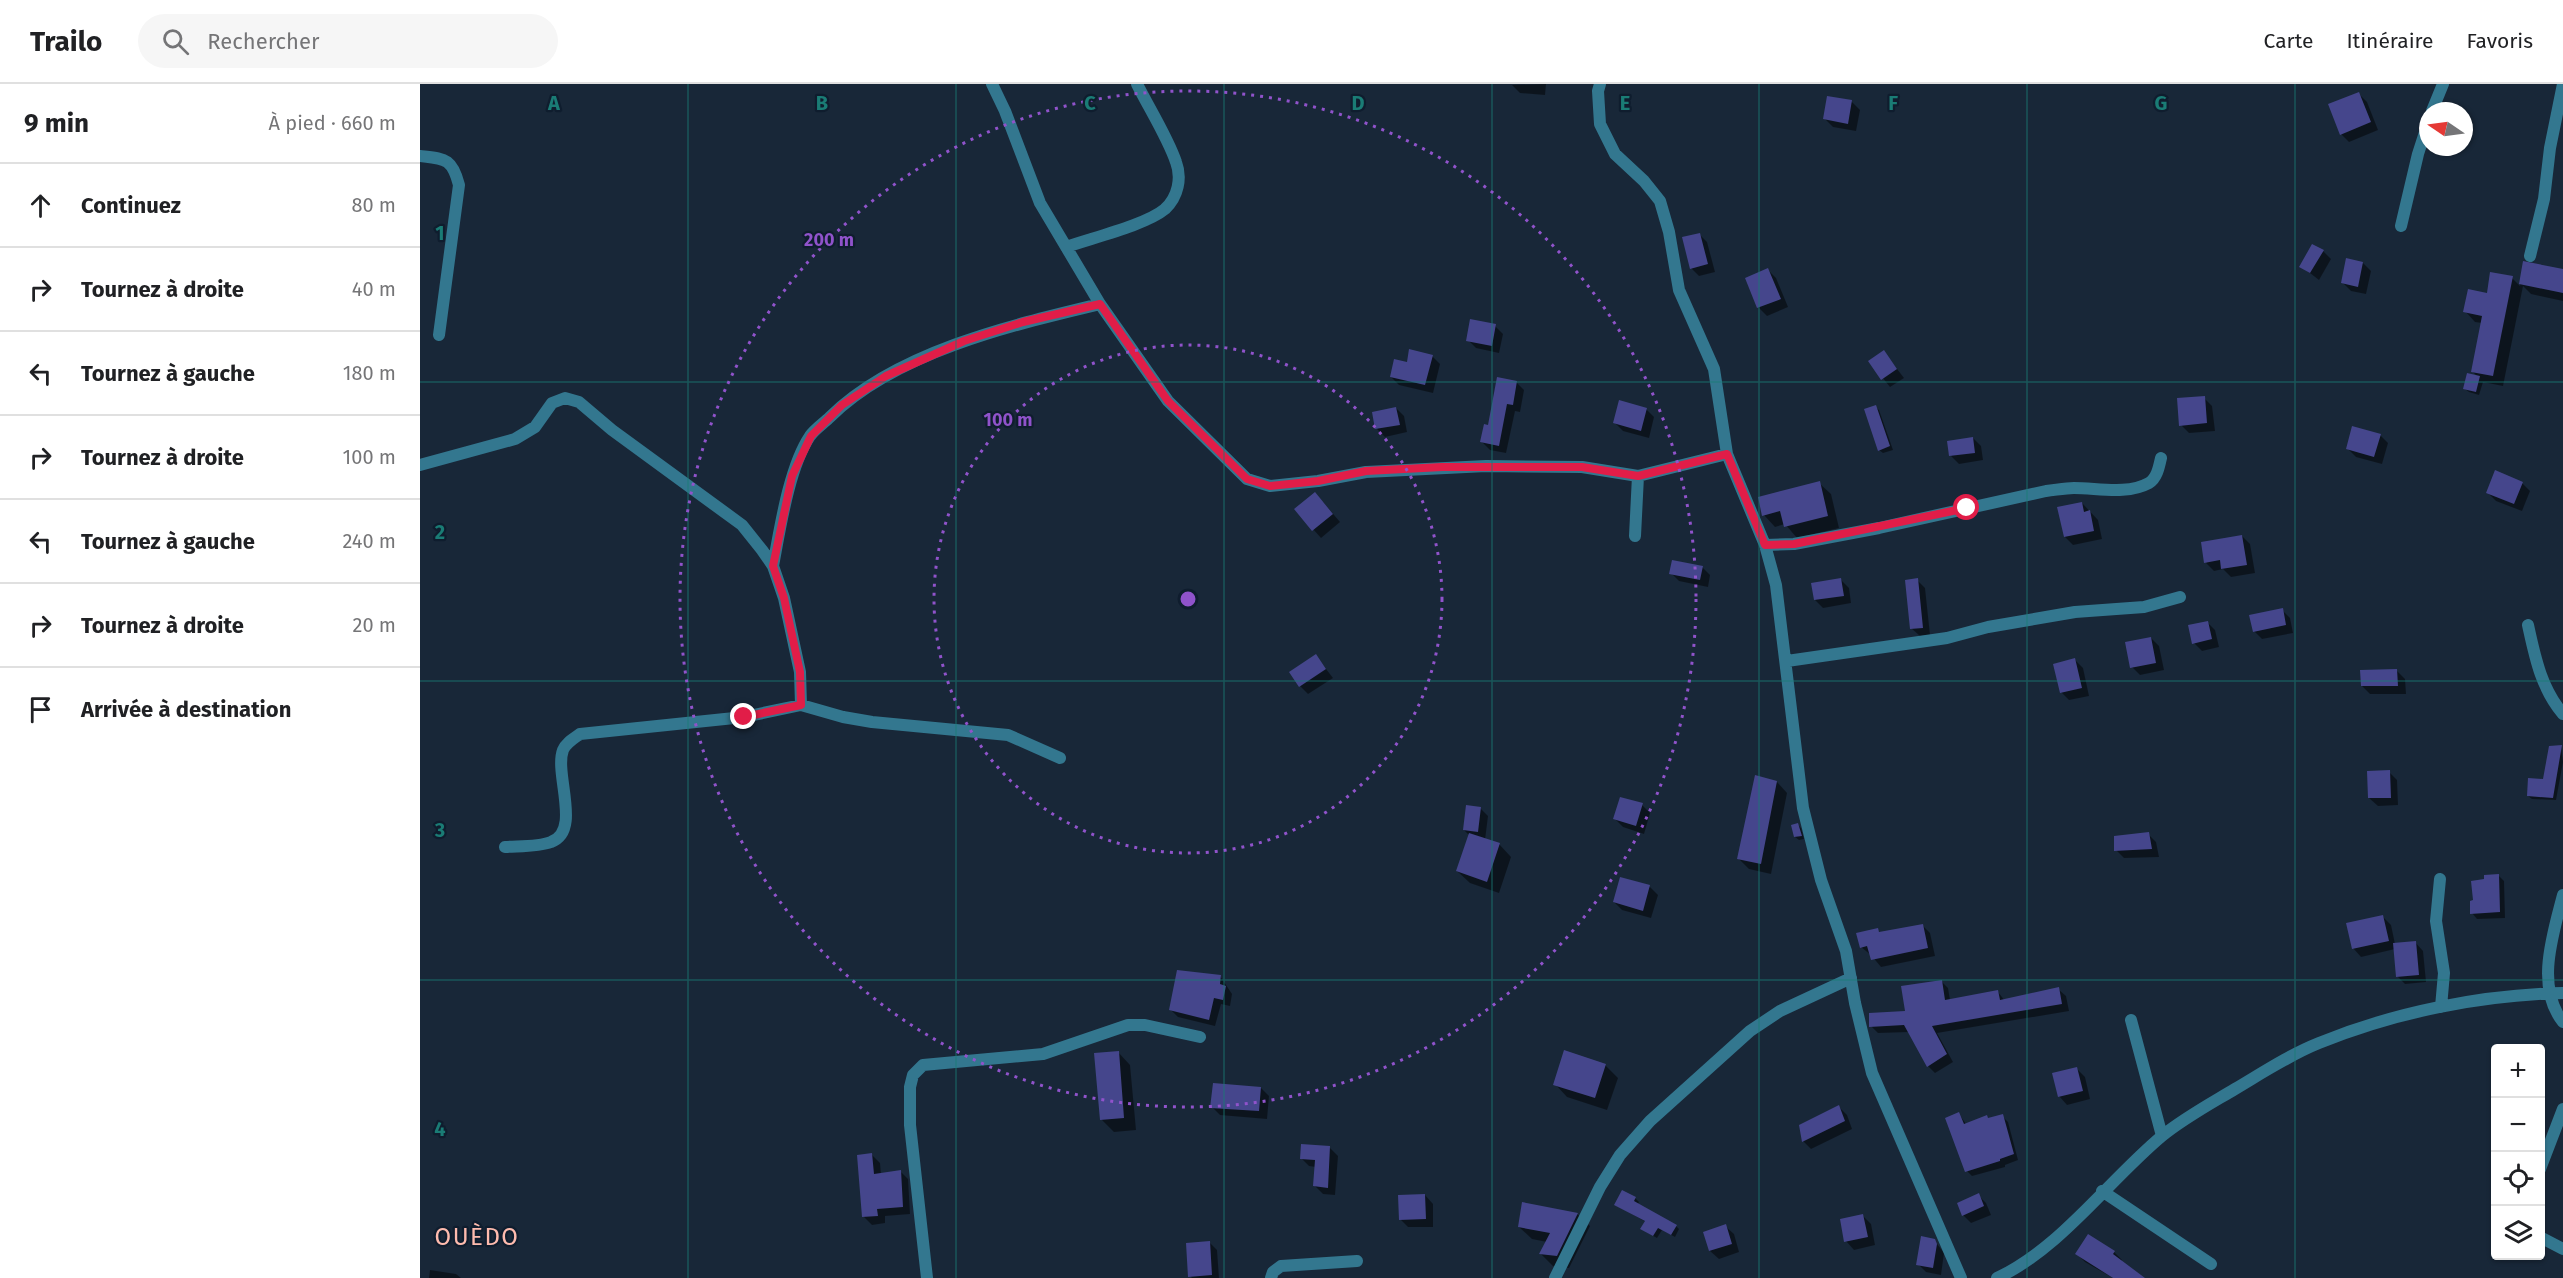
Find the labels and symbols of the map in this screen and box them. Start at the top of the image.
text: A [547,91,561,115]
text: B [816,91,828,115]
text: C [1084,91,1096,115]
text: D [1351,91,1365,115]
text: E [1620,91,1630,115]
text: F [1888,91,1898,115]
text: G [2155,91,2167,115]
north arrow [2419,102,2473,156]
text: 1 [435,221,445,245]
text: 200 m [804,229,854,251]
text: 100 m [984,409,1032,431]
route start [1953,494,1979,520]
text: 2 [435,520,445,544]
centre of rings [1178,589,1198,609]
route end [730,703,756,729]
text: 3 [434,818,445,842]
text: 4 [434,1117,446,1141]
district label: OUÈDO [435,1222,519,1251]

